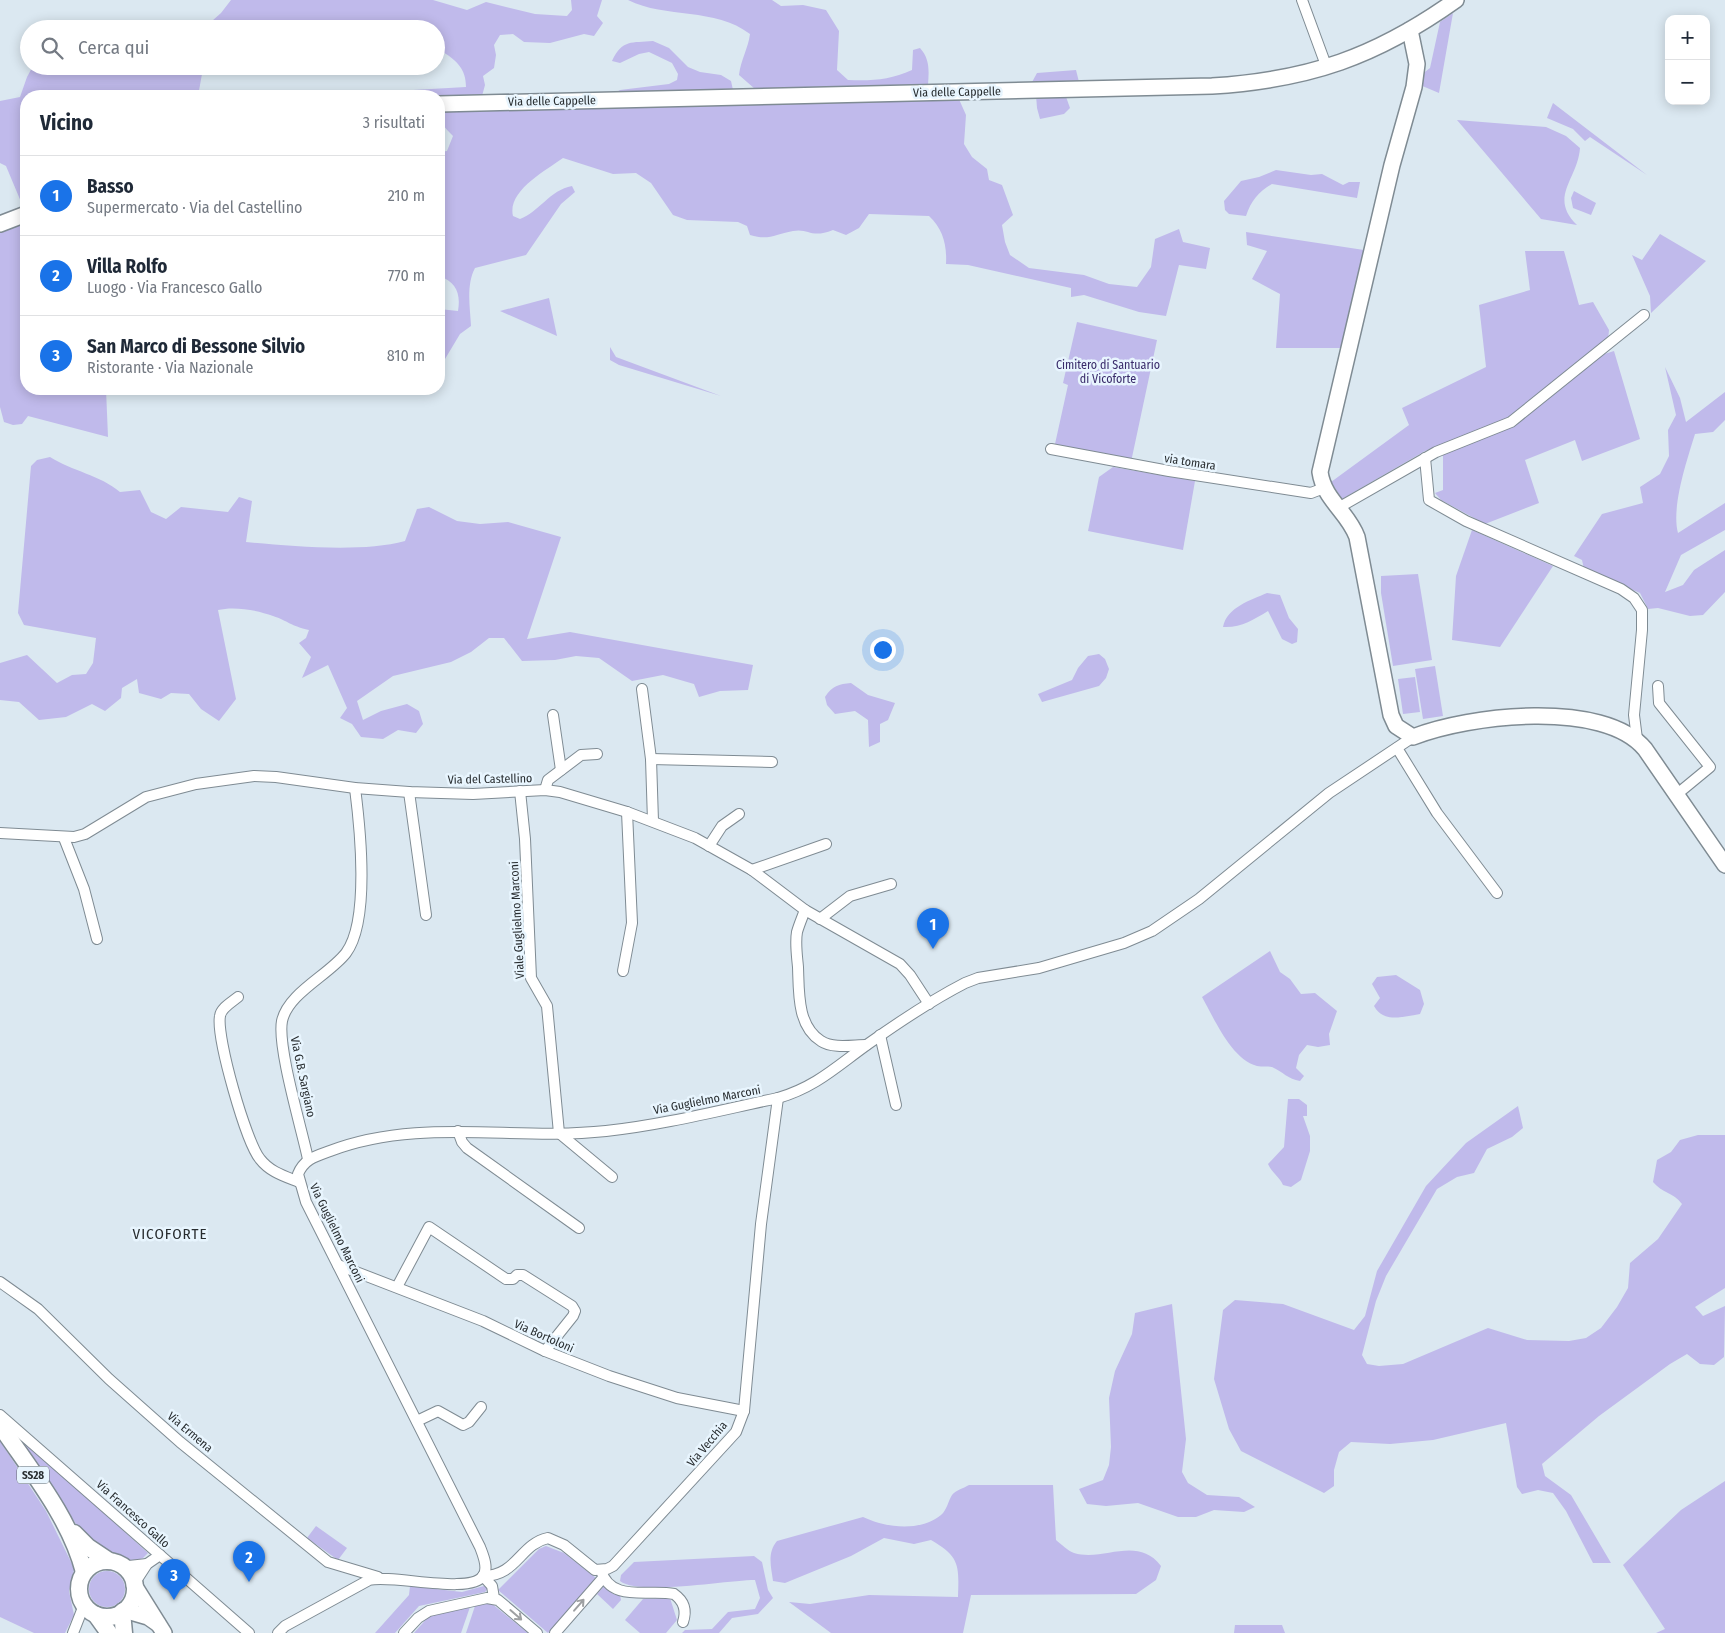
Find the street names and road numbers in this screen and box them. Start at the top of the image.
street label: Via delle Cappelle [913,84,1001,100]
street label: Via delle Cappelle [508,93,596,109]
street label: via tomara [1163,451,1217,473]
street label: Via del Castellino [448,771,532,787]
street label: Viale Guglielmo Marconi [507,861,527,979]
street label: Via G.B. Sargiano [288,1035,318,1119]
street label: Via Guglielmo Marconi [652,1083,762,1117]
street label: Via Guglielmo Marconi [307,1181,367,1285]
street label: Via Bortoloni [512,1317,576,1355]
street label: Via Ermena [164,1409,216,1455]
street label: Via Vecchia [684,1418,730,1470]
road number: SS28 [17,1466,49,1484]
street label: Via Francesco Gallo [93,1477,173,1551]

